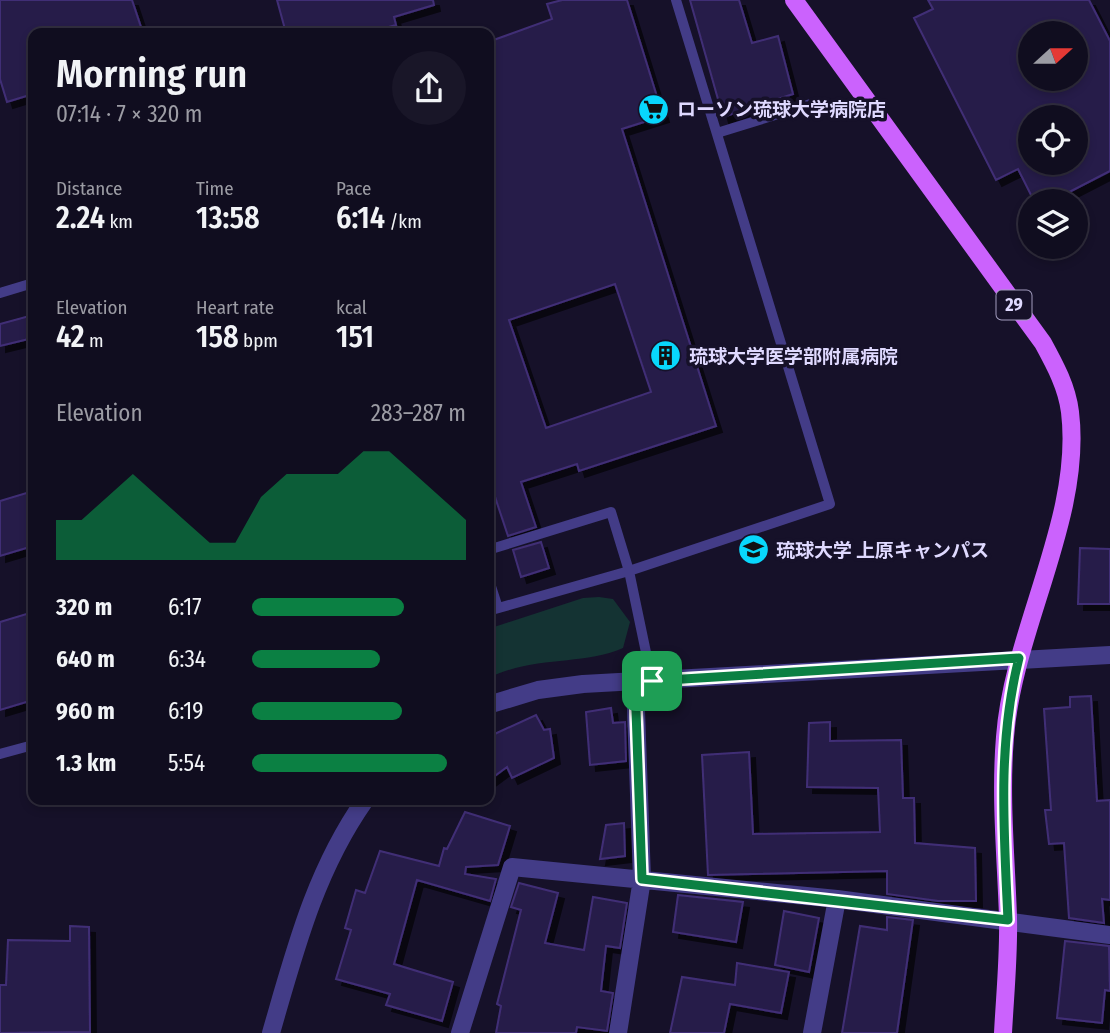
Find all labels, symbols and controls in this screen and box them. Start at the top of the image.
north arrow [1018,21,1088,91]
map controls [1018,21,1088,259]
text: Morning run [56,51,247,97]
button: share [392,51,466,125]
supermarket icon: ローソン琉球大学病院店 [637,92,671,126]
place label: ローソン琉球大学病院店 [677,98,886,121]
text: 07:14 · 7 × 320 m [56,100,203,128]
button: locate [1018,105,1088,175]
text: Distance [56,177,123,200]
text: Time [196,177,234,200]
text: Pace [336,177,371,200]
button: layers [1018,189,1088,259]
text: 2.24 [56,200,105,236]
text: 13:58 [196,200,260,236]
text: 6:14 [336,200,385,236]
text: km [105,210,133,233]
text: /km [385,210,422,233]
road number: 29 [996,290,1032,320]
text: Elevation [56,296,128,319]
text: Heart rate [196,296,274,319]
text: kcal [336,296,367,319]
text: 42 [56,319,85,355]
text: 158 [196,319,239,355]
text: 151 [336,319,374,355]
text: m [85,329,104,352]
text: bpm [239,329,278,352]
building icon: 琉球大学医学部附属病院 [649,339,683,373]
place label: 琉球大学医学部附属病院 [689,345,898,368]
text: Elevation [56,399,143,427]
text: 283–287 m [371,399,466,427]
school or university icon: 琉球大学 上原キャンパス [736,533,770,567]
place label: 琉球大学 上原キャンパス [776,539,989,562]
text: 320 m [56,593,112,621]
text: 6:17 [168,593,202,621]
text: 640 m [56,645,115,673]
text: 6:34 [168,645,206,673]
pin [622,651,682,711]
icon: arrive [633,662,671,700]
text: 960 m [56,697,115,725]
text: 6:19 [168,697,204,725]
text: 1.3 km [56,749,116,777]
text: 5:54 [168,749,205,777]

